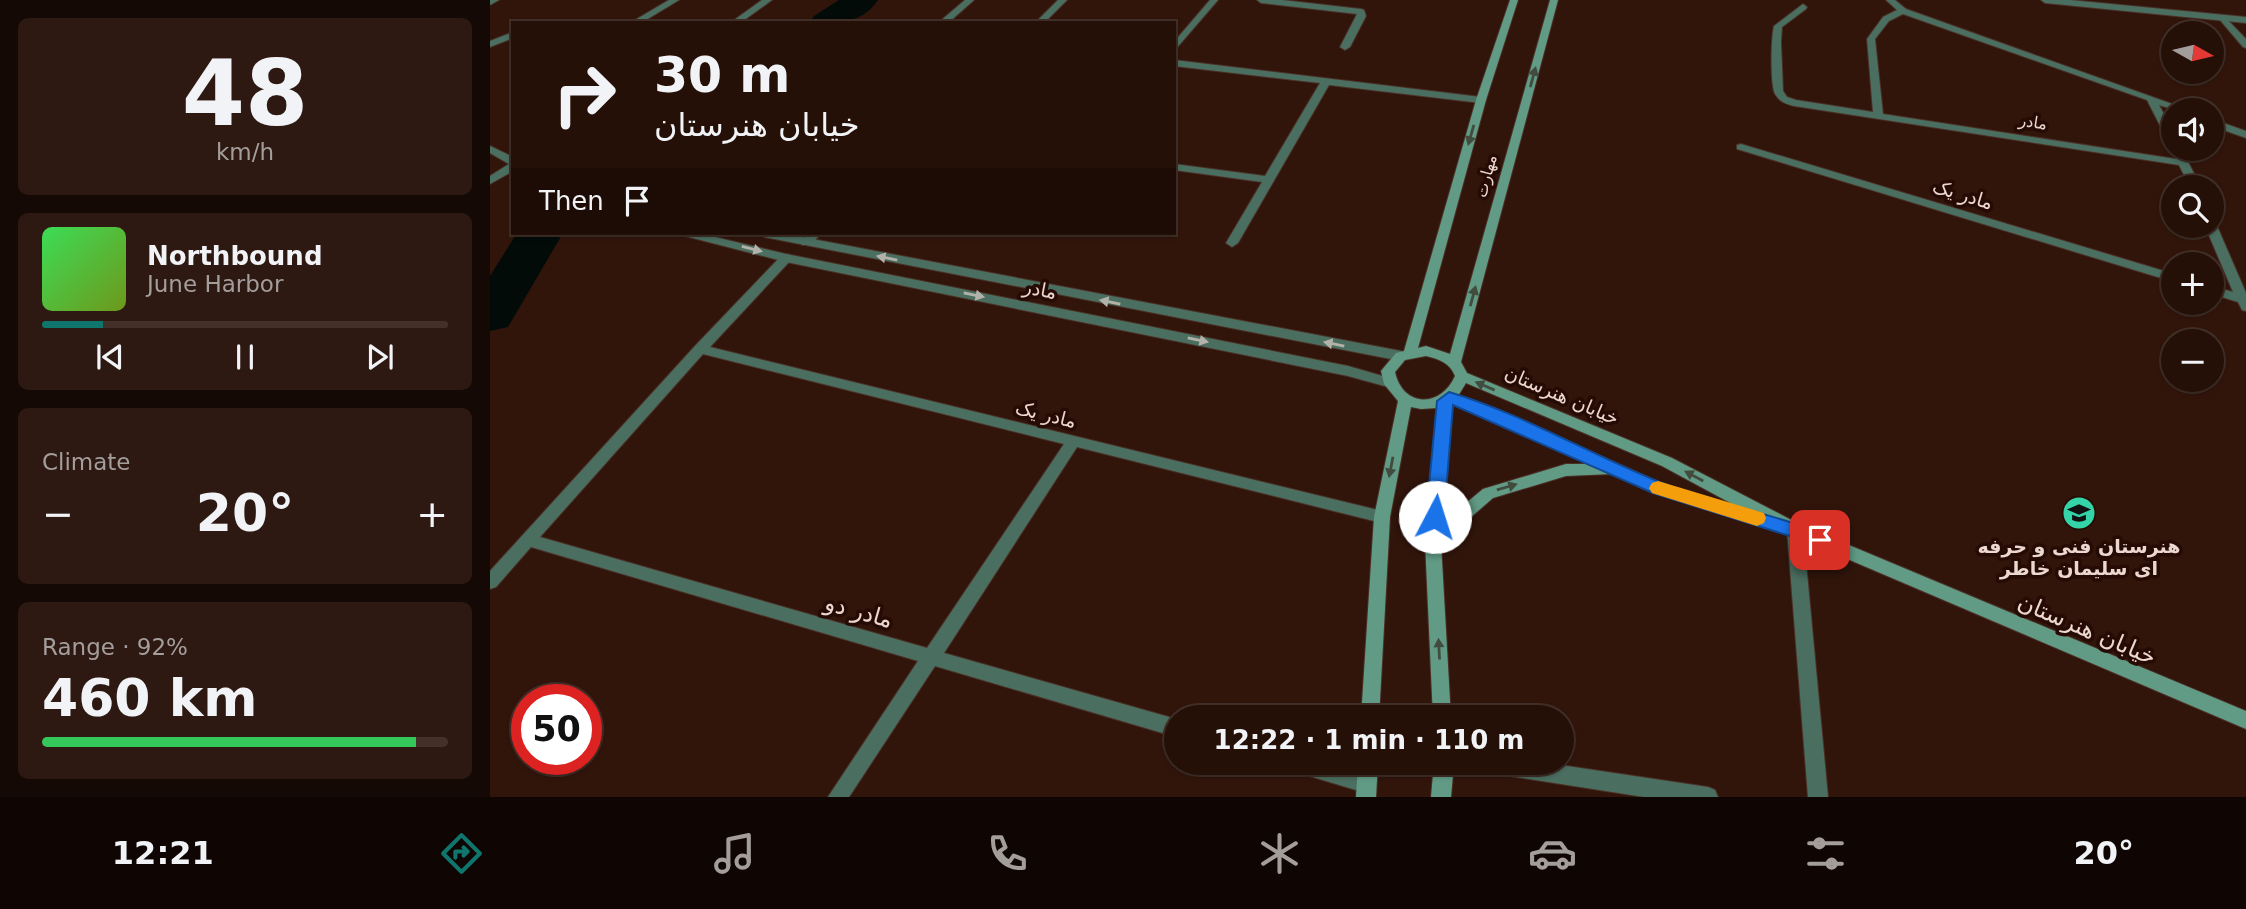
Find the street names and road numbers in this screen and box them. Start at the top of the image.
street label: مادر [2016,110,2048,135]
street label: مهارت [1471,152,1502,200]
street label: مادر یک [1930,174,1996,215]
street label: مادر [1020,275,1059,304]
street label: خیابان هنرستان [1501,361,1622,430]
street label: مادر یک [1013,396,1079,433]
street label: خیابان هنرستان [2014,588,2160,671]
street label: مادر دو [821,589,896,634]

